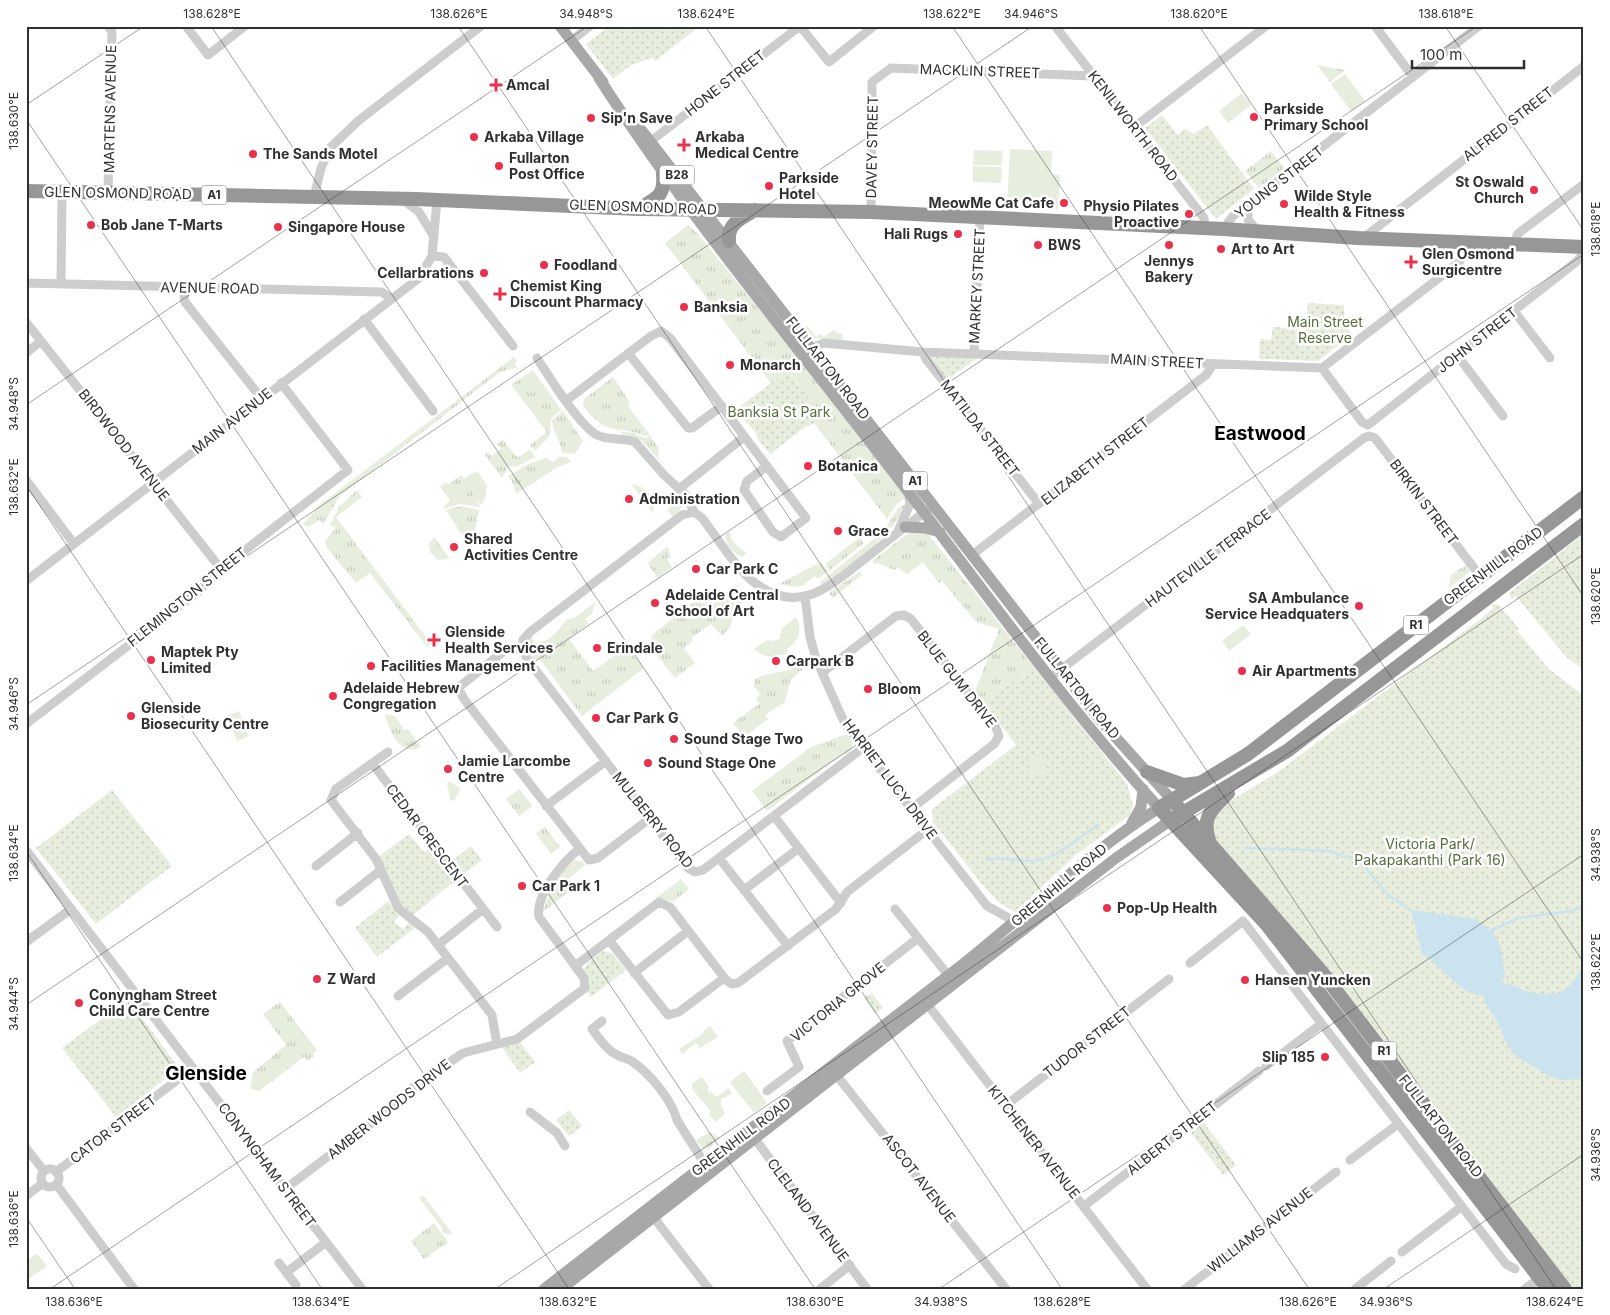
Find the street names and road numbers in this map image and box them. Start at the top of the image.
street label: MARTENS AVENUE [100,45,119,173]
street label: HONE STREET [681,46,768,119]
street label: MACKLIN STREET [919,60,1041,81]
street label: KENILWORTH ROAD [1085,67,1182,184]
street label: ALFRED STREET [1459,83,1556,164]
street label: DAVEY STREET [862,95,881,199]
street label: YOUNG STREET [1231,142,1326,222]
road number: B28 [660,166,694,184]
street label: GLEN OSMOND ROAD [44,183,192,202]
road number: A1 [202,186,226,204]
street label: GLEN OSMOND ROAD [569,195,717,218]
street label: MARKEY STREET [965,228,988,344]
street label: AVENUE ROAD [160,278,260,297]
street label: JOHN STREET [1433,303,1520,376]
street label: FULLARTON ROAD [783,313,874,423]
street label: MAIN STREET [1110,350,1204,371]
street label: MATILDA STREET [937,376,1023,479]
street label: MAIN AVENUE [188,384,275,457]
street label: BIRDWOOD AVENUE [75,385,173,504]
street label: ELIZABETH STREET [1037,413,1152,508]
street label: BIRKIN STREET [1387,456,1462,548]
road number: A1 [902,472,928,491]
street label: HAUTEVILLE TERRACE [1142,505,1274,610]
street label: GREENHILL ROAD [1440,523,1546,608]
street label: FLEMINGTON STREET [124,543,250,650]
road number: R1 [1404,616,1428,634]
street label: BLUE GUM DRIVE [914,627,1000,731]
street label: FULLARTON ROAD [1031,633,1124,742]
street label: HARRIET LUCY DRIVE [840,715,941,842]
street label: MULBERRY ROAD [609,768,697,871]
street label: CEDAR CRESCENT [383,780,472,891]
street label: GREENHILL ROAD [1007,840,1110,930]
street label: VICTORIA GROVE [787,958,889,1045]
street label: TUDOR STREET [1040,1002,1134,1081]
road number: R1 [1372,1042,1396,1060]
street label: AMBER WOODS DRIVE [324,1055,454,1162]
street label: FULLARTON ROAD [1396,1071,1487,1181]
street label: KITCHENER AVENUE [985,1082,1084,1202]
street label: CATOR STREET [66,1091,159,1167]
street label: GREENHILL ROAD [688,1094,794,1179]
street label: ALBERT STREET [1123,1097,1220,1178]
street label: CONYNGHAM STREET [215,1099,320,1230]
street label: ASCOT AVENUE [879,1130,959,1226]
street label: CLELAND AVENUE [764,1155,853,1265]
street label: WILLIAMS AVENUE [1204,1183,1316,1276]

